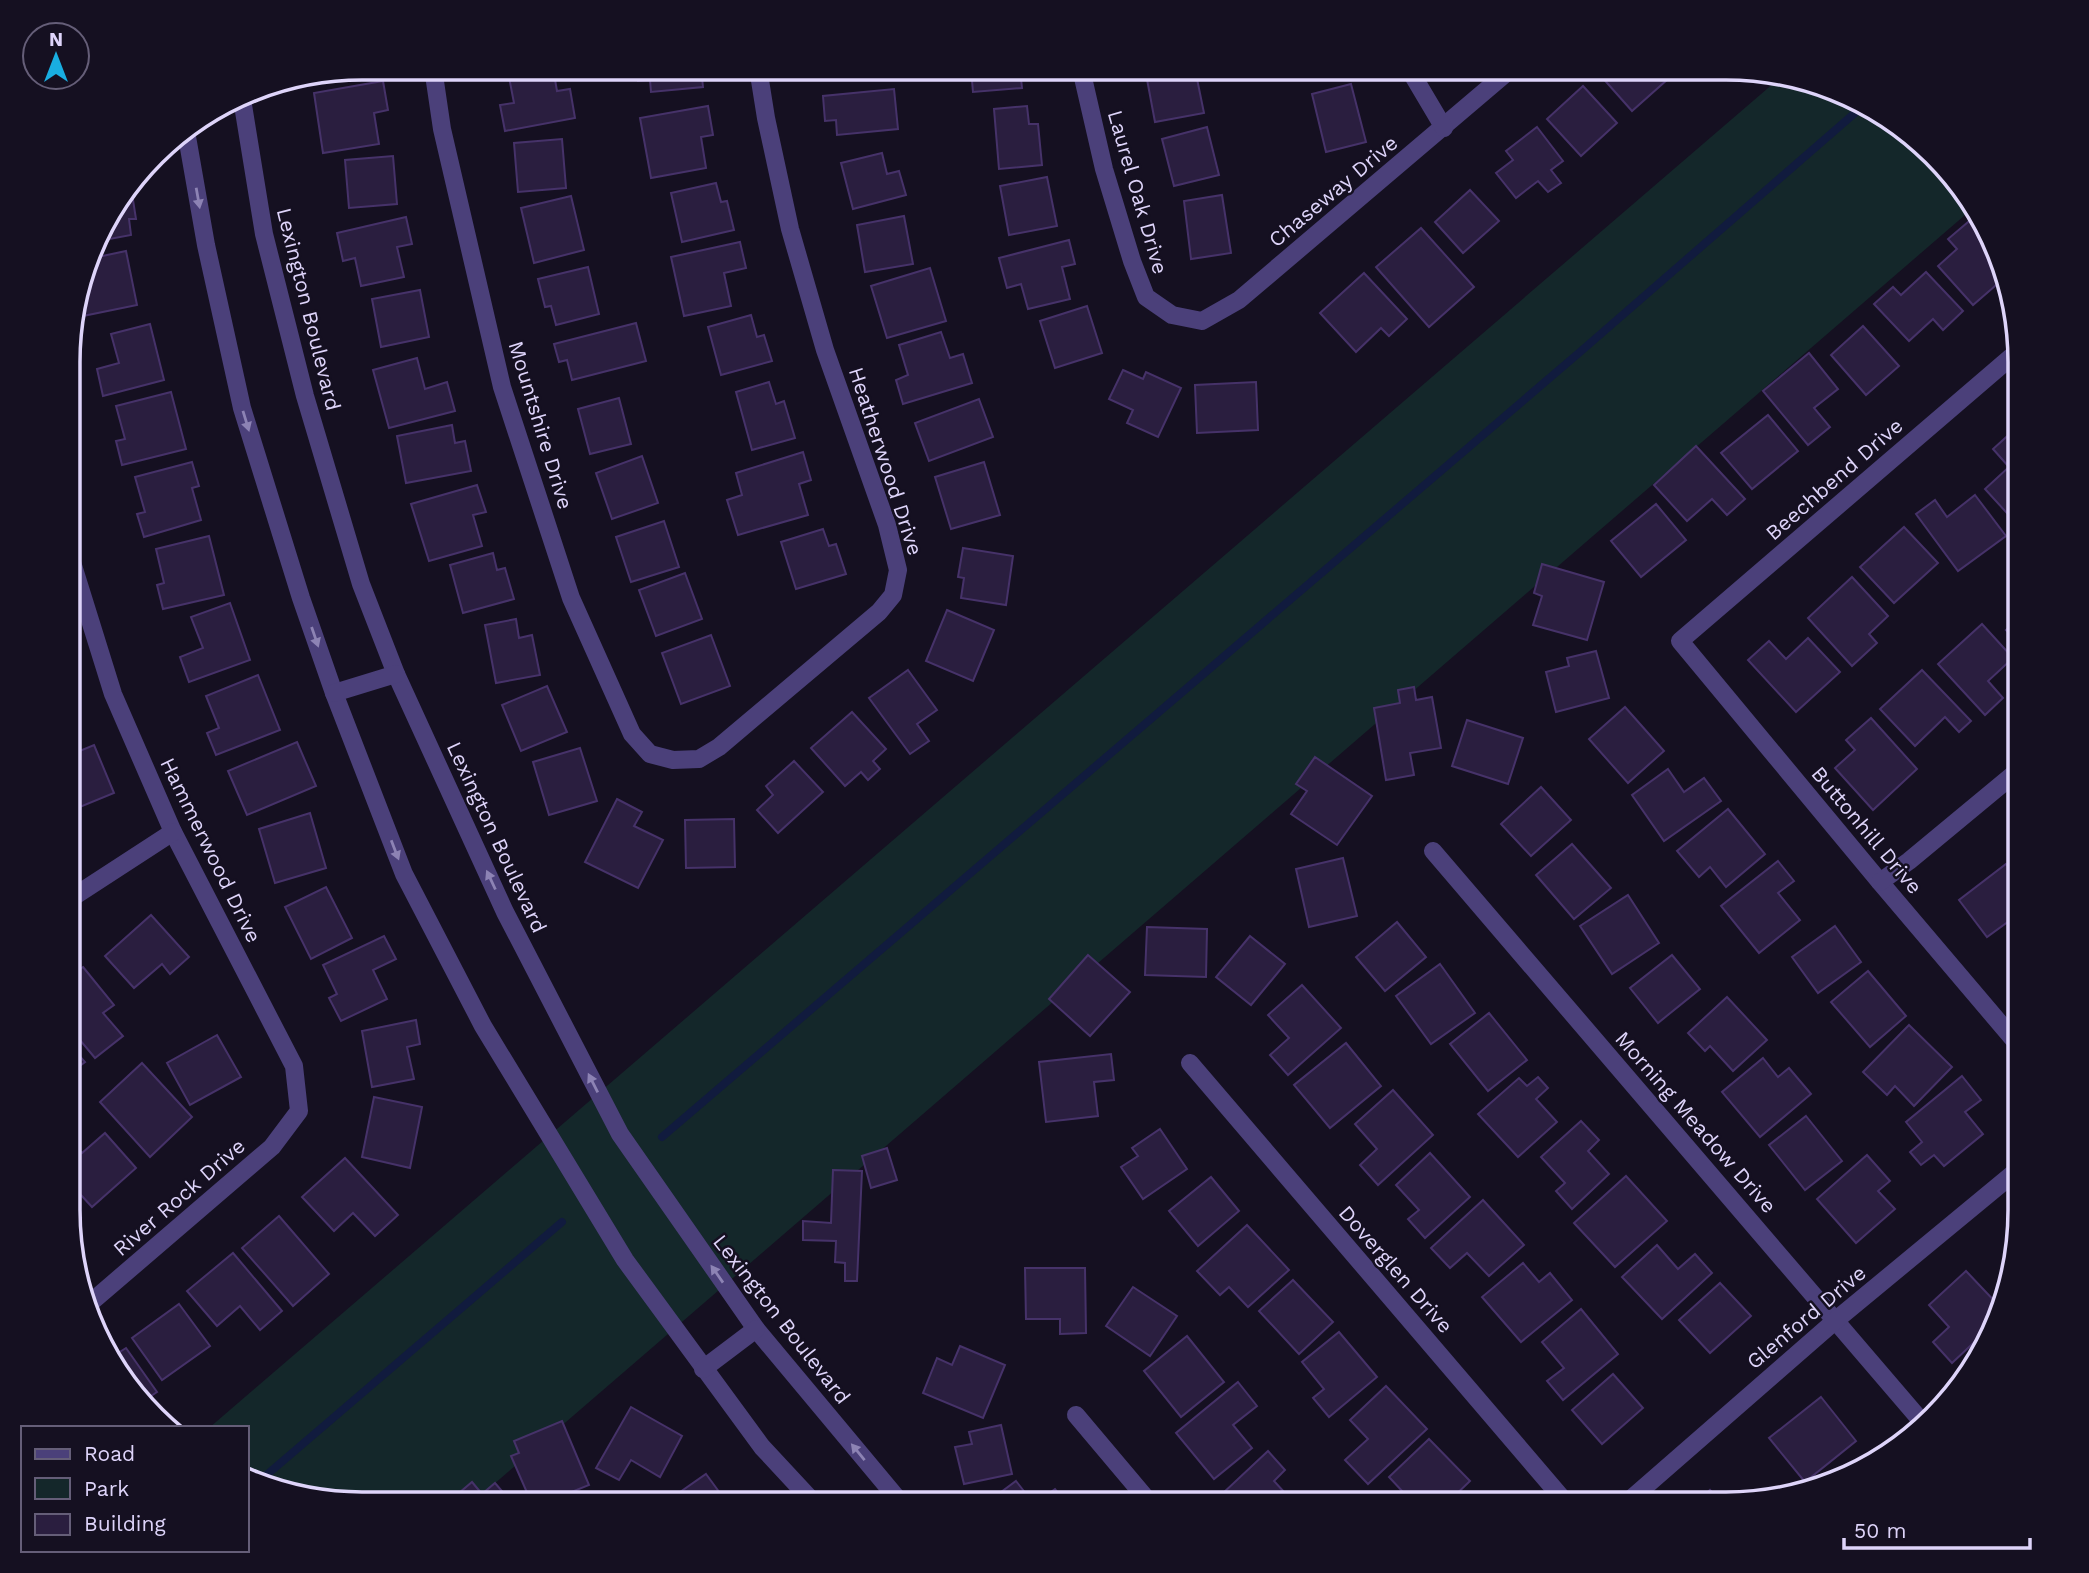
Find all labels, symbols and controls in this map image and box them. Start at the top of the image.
north arrow [21,21,91,91]
text: N [49,28,63,51]
street label: Laurel Oak Drive [1103,107,1173,277]
street label: Chaseway Drive [1263,130,1403,252]
one-way arrow [193,187,204,209]
street label: Lexington Boulevard [272,205,346,413]
street label: Mountshire Drive [504,338,578,512]
street label: Heatherwood Drive [844,364,928,558]
one-way arrow [241,410,252,431]
street label: Beechbend Drive [1760,413,1908,545]
one-way arrow [310,627,321,648]
street label: Lexington Boulevard [442,737,552,937]
street label: Hammerwood Drive [155,753,267,947]
street label: Buttonhill Drive [1806,761,1928,899]
one-way arrow [389,840,400,861]
one-way arrow [485,870,497,890]
street label: Morning Meadow Drive [1610,1026,1782,1218]
one-way arrow [588,1073,599,1093]
street label: River Rock Drive [108,1133,250,1261]
street label: Doverglen Drive [1334,1200,1458,1338]
street label: Lexington Boulevard [708,1229,856,1409]
street label: Glenford Drive [1741,1260,1871,1374]
one-way arrow [710,1265,724,1283]
legend [21,1426,248,1552]
text: Road [84,1441,135,1466]
one-way arrow [851,1444,866,1461]
text: Park [84,1476,129,1501]
scale bar [1844,1506,2030,1550]
text: Building [84,1511,166,1536]
text: 50 m [1854,1518,1906,1543]

